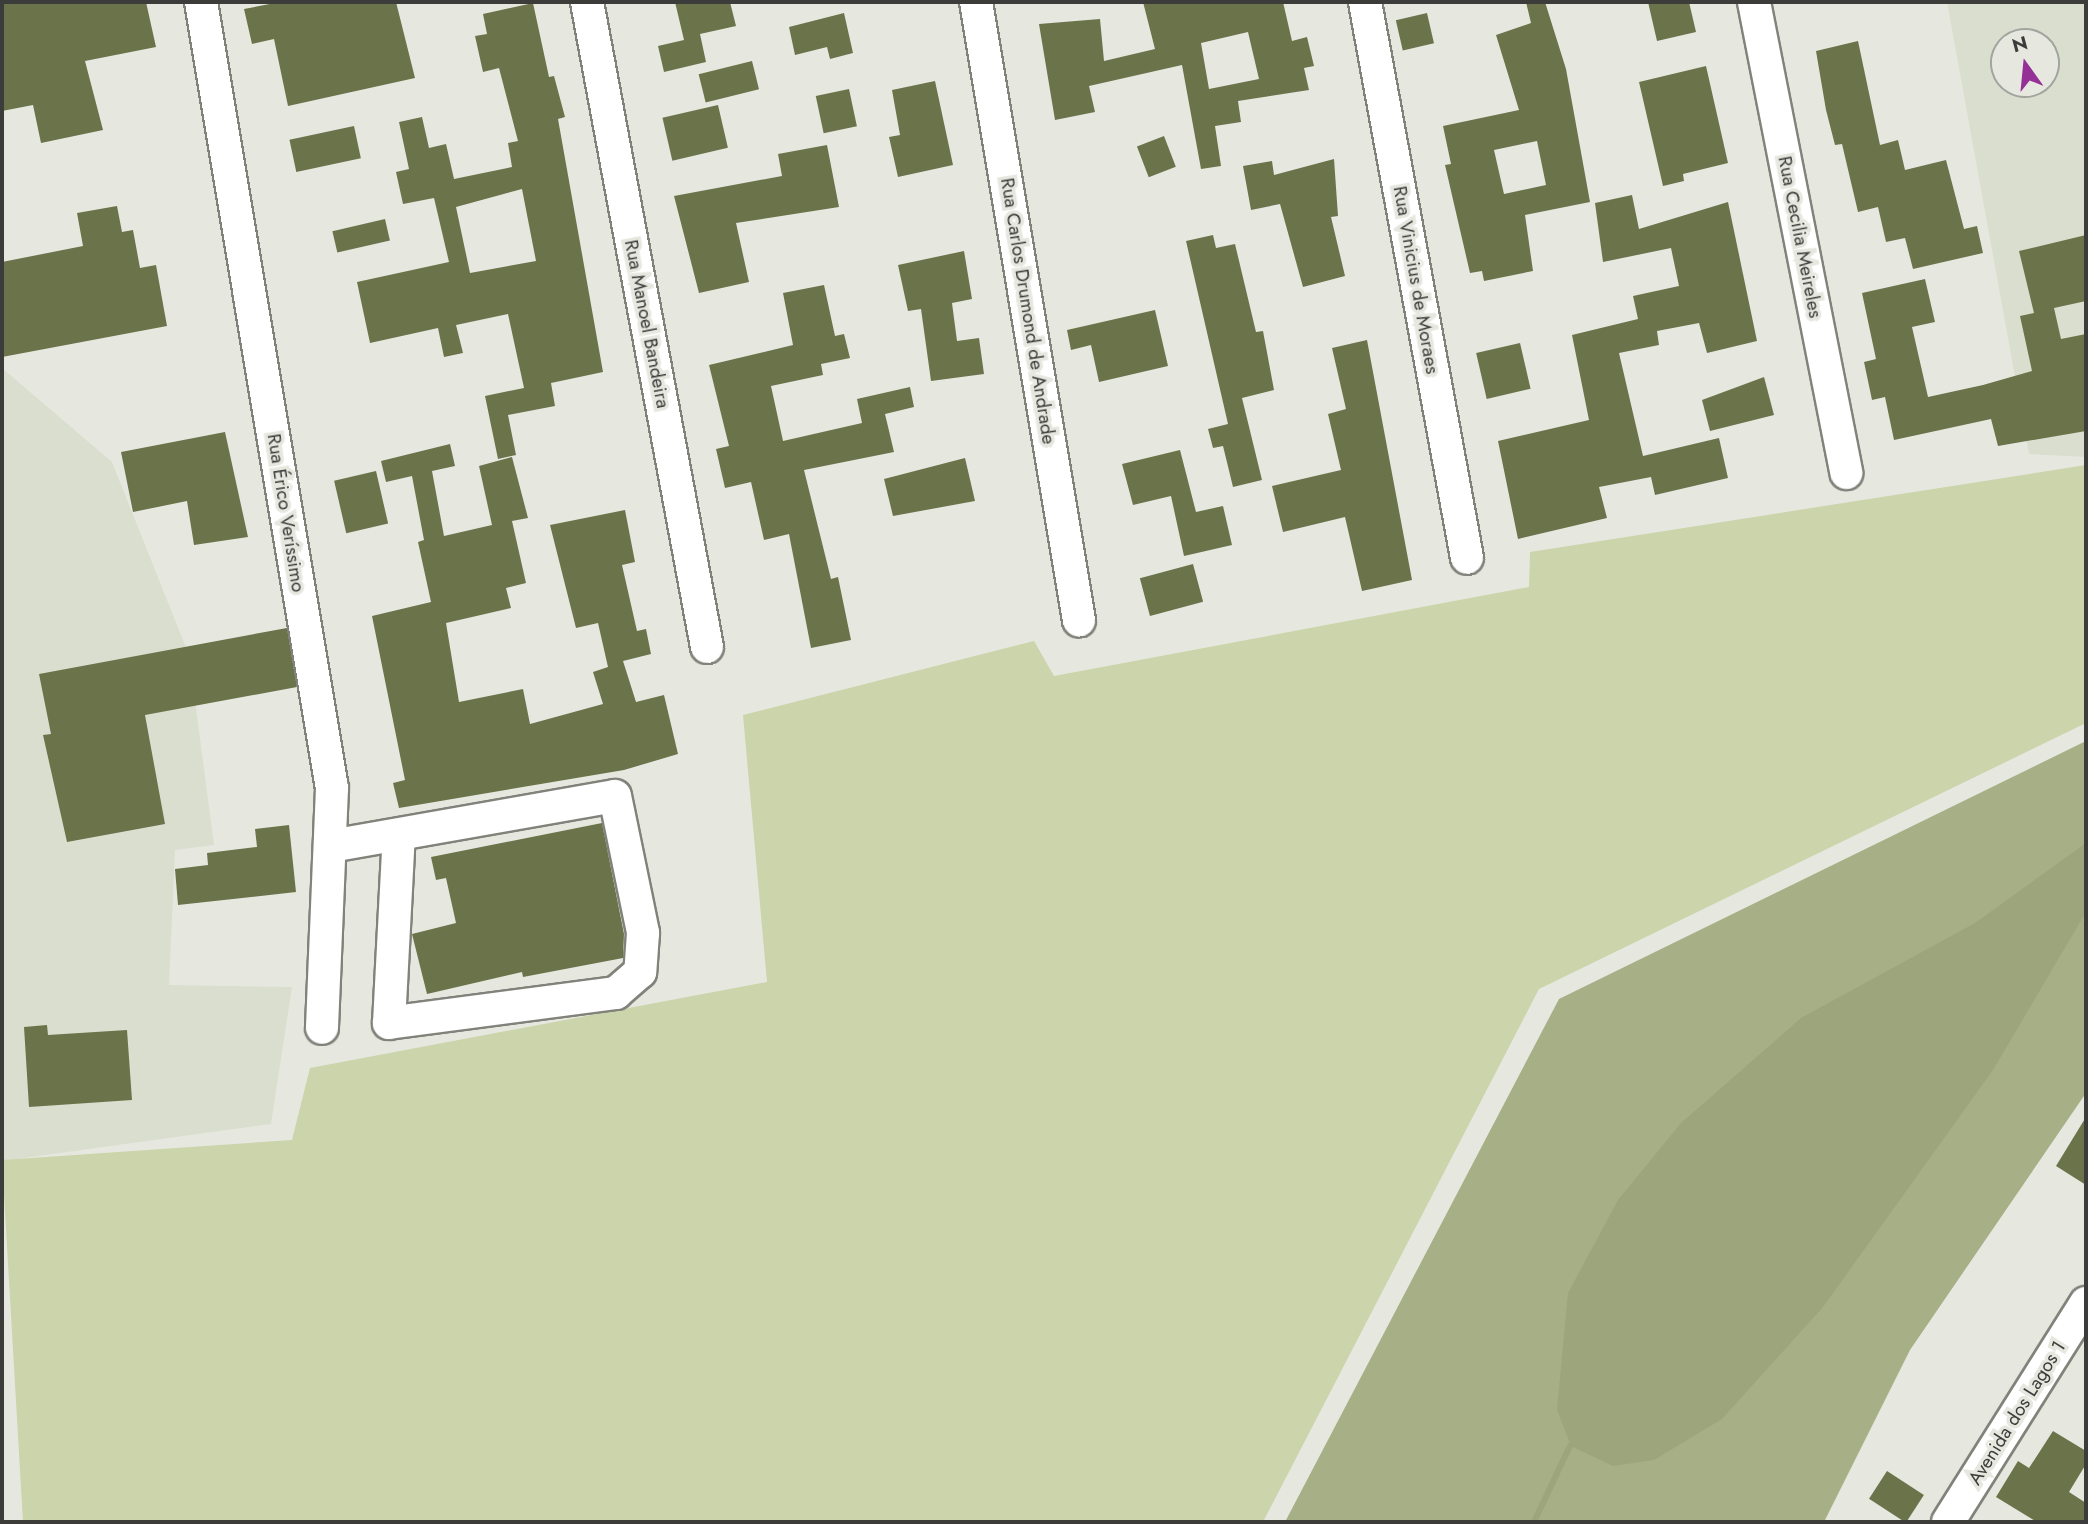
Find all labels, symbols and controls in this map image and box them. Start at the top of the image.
north arrow [1990,28,2060,98]
text: N [2009,29,2031,59]
street label: Rua Cecilia Meireles [1773,154,1827,320]
street label: Rua Carlos Drumond de Andrade [996,176,1060,446]
street label: Rua Vinicius de Moraes [1388,184,1444,376]
street label: Rua Manoel Bandeira [619,238,675,410]
street label: Rua Érico Veríssimo [262,432,310,594]
street label: Avenida dos Lagos 1 [1964,1337,2070,1489]

